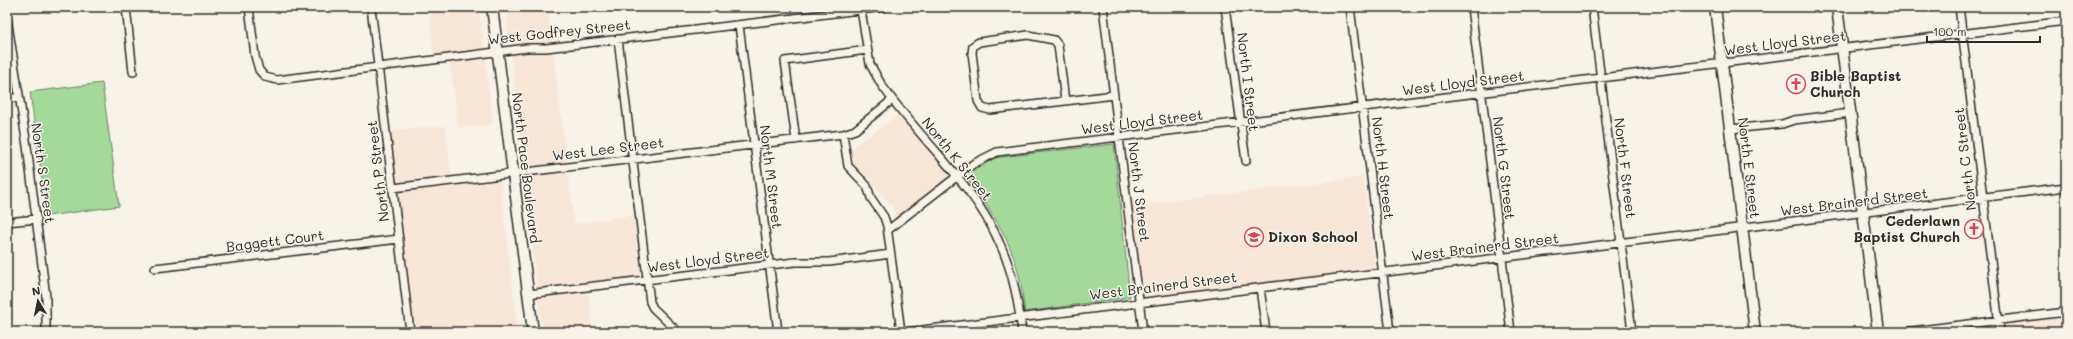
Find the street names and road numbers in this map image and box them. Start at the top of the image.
street label: West Godfrey Street [487,15,631,48]
street label: West Lloyd Street [1723,26,1847,59]
street label: North I Street [1233,31,1264,132]
street label: West Lloyd Street [1401,66,1525,99]
street label: North Pace Boulevard [508,91,545,245]
street label: West Lloyd Street [1080,105,1204,138]
street label: North C Street [1949,107,1980,211]
street label: North K Street [918,113,997,204]
street label: North G Street [1489,115,1520,221]
street label: North H Street [1368,116,1399,220]
street label: North F Street [1610,117,1641,219]
street label: North E Street [1734,117,1765,219]
street label: North P Street [362,119,393,223]
street label: North S Street [27,122,60,224]
street label: North M Street [756,124,787,230]
street label: West Lee Street [551,132,665,165]
street label: North J Street [1124,141,1155,243]
street label: West Brainerd Street [1779,183,1929,220]
street label: Baggett Court [225,225,325,256]
street label: West Brainerd Street [1410,228,1560,265]
street label: West Lloyd Street [646,243,770,276]
street label: West Brainerd Street [1088,267,1238,304]

